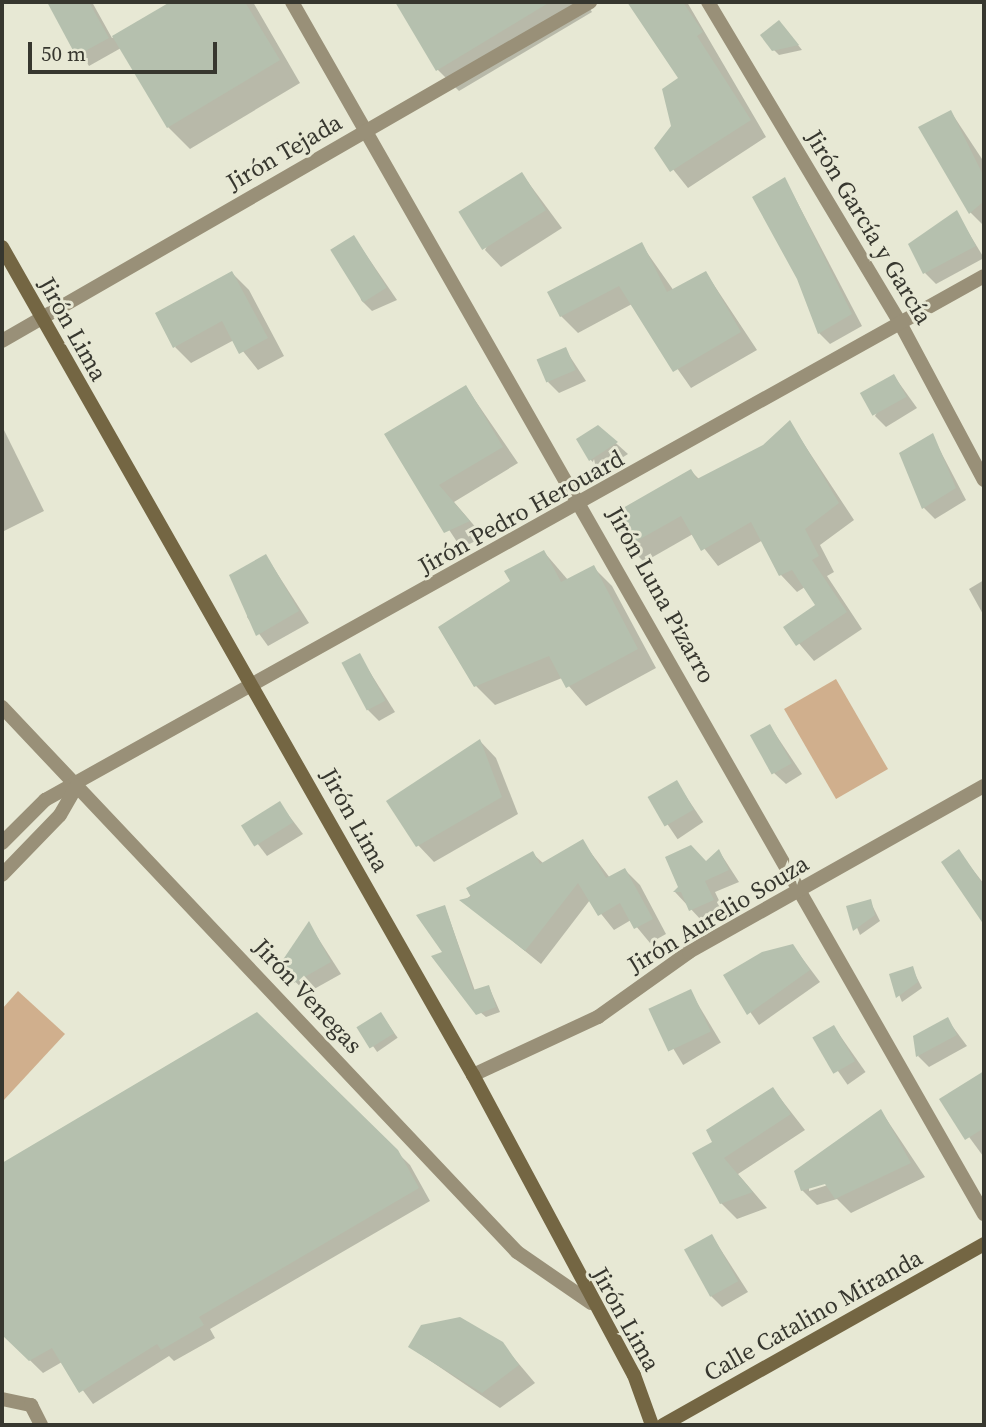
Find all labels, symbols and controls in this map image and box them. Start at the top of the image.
scale bar [32,28,220,72]
text: 50 m [41,39,86,68]
street label: Jirón Tejada [221,107,347,197]
street label: Jirón García y García [800,125,938,329]
street label: Jirón Lima [33,272,113,386]
street label: Jirón Pedro Herouard [413,444,629,580]
street label: Jirón Luna Pizarro [601,502,721,688]
street label: Jirón Lima [315,763,395,877]
street label: Jirón Aurelio Souza [622,849,814,979]
street label: Jirón Venegas [247,932,369,1060]
street label: Calle Catalino Miranda [699,1243,927,1387]
street label: Jirón Lima [586,1262,666,1376]

